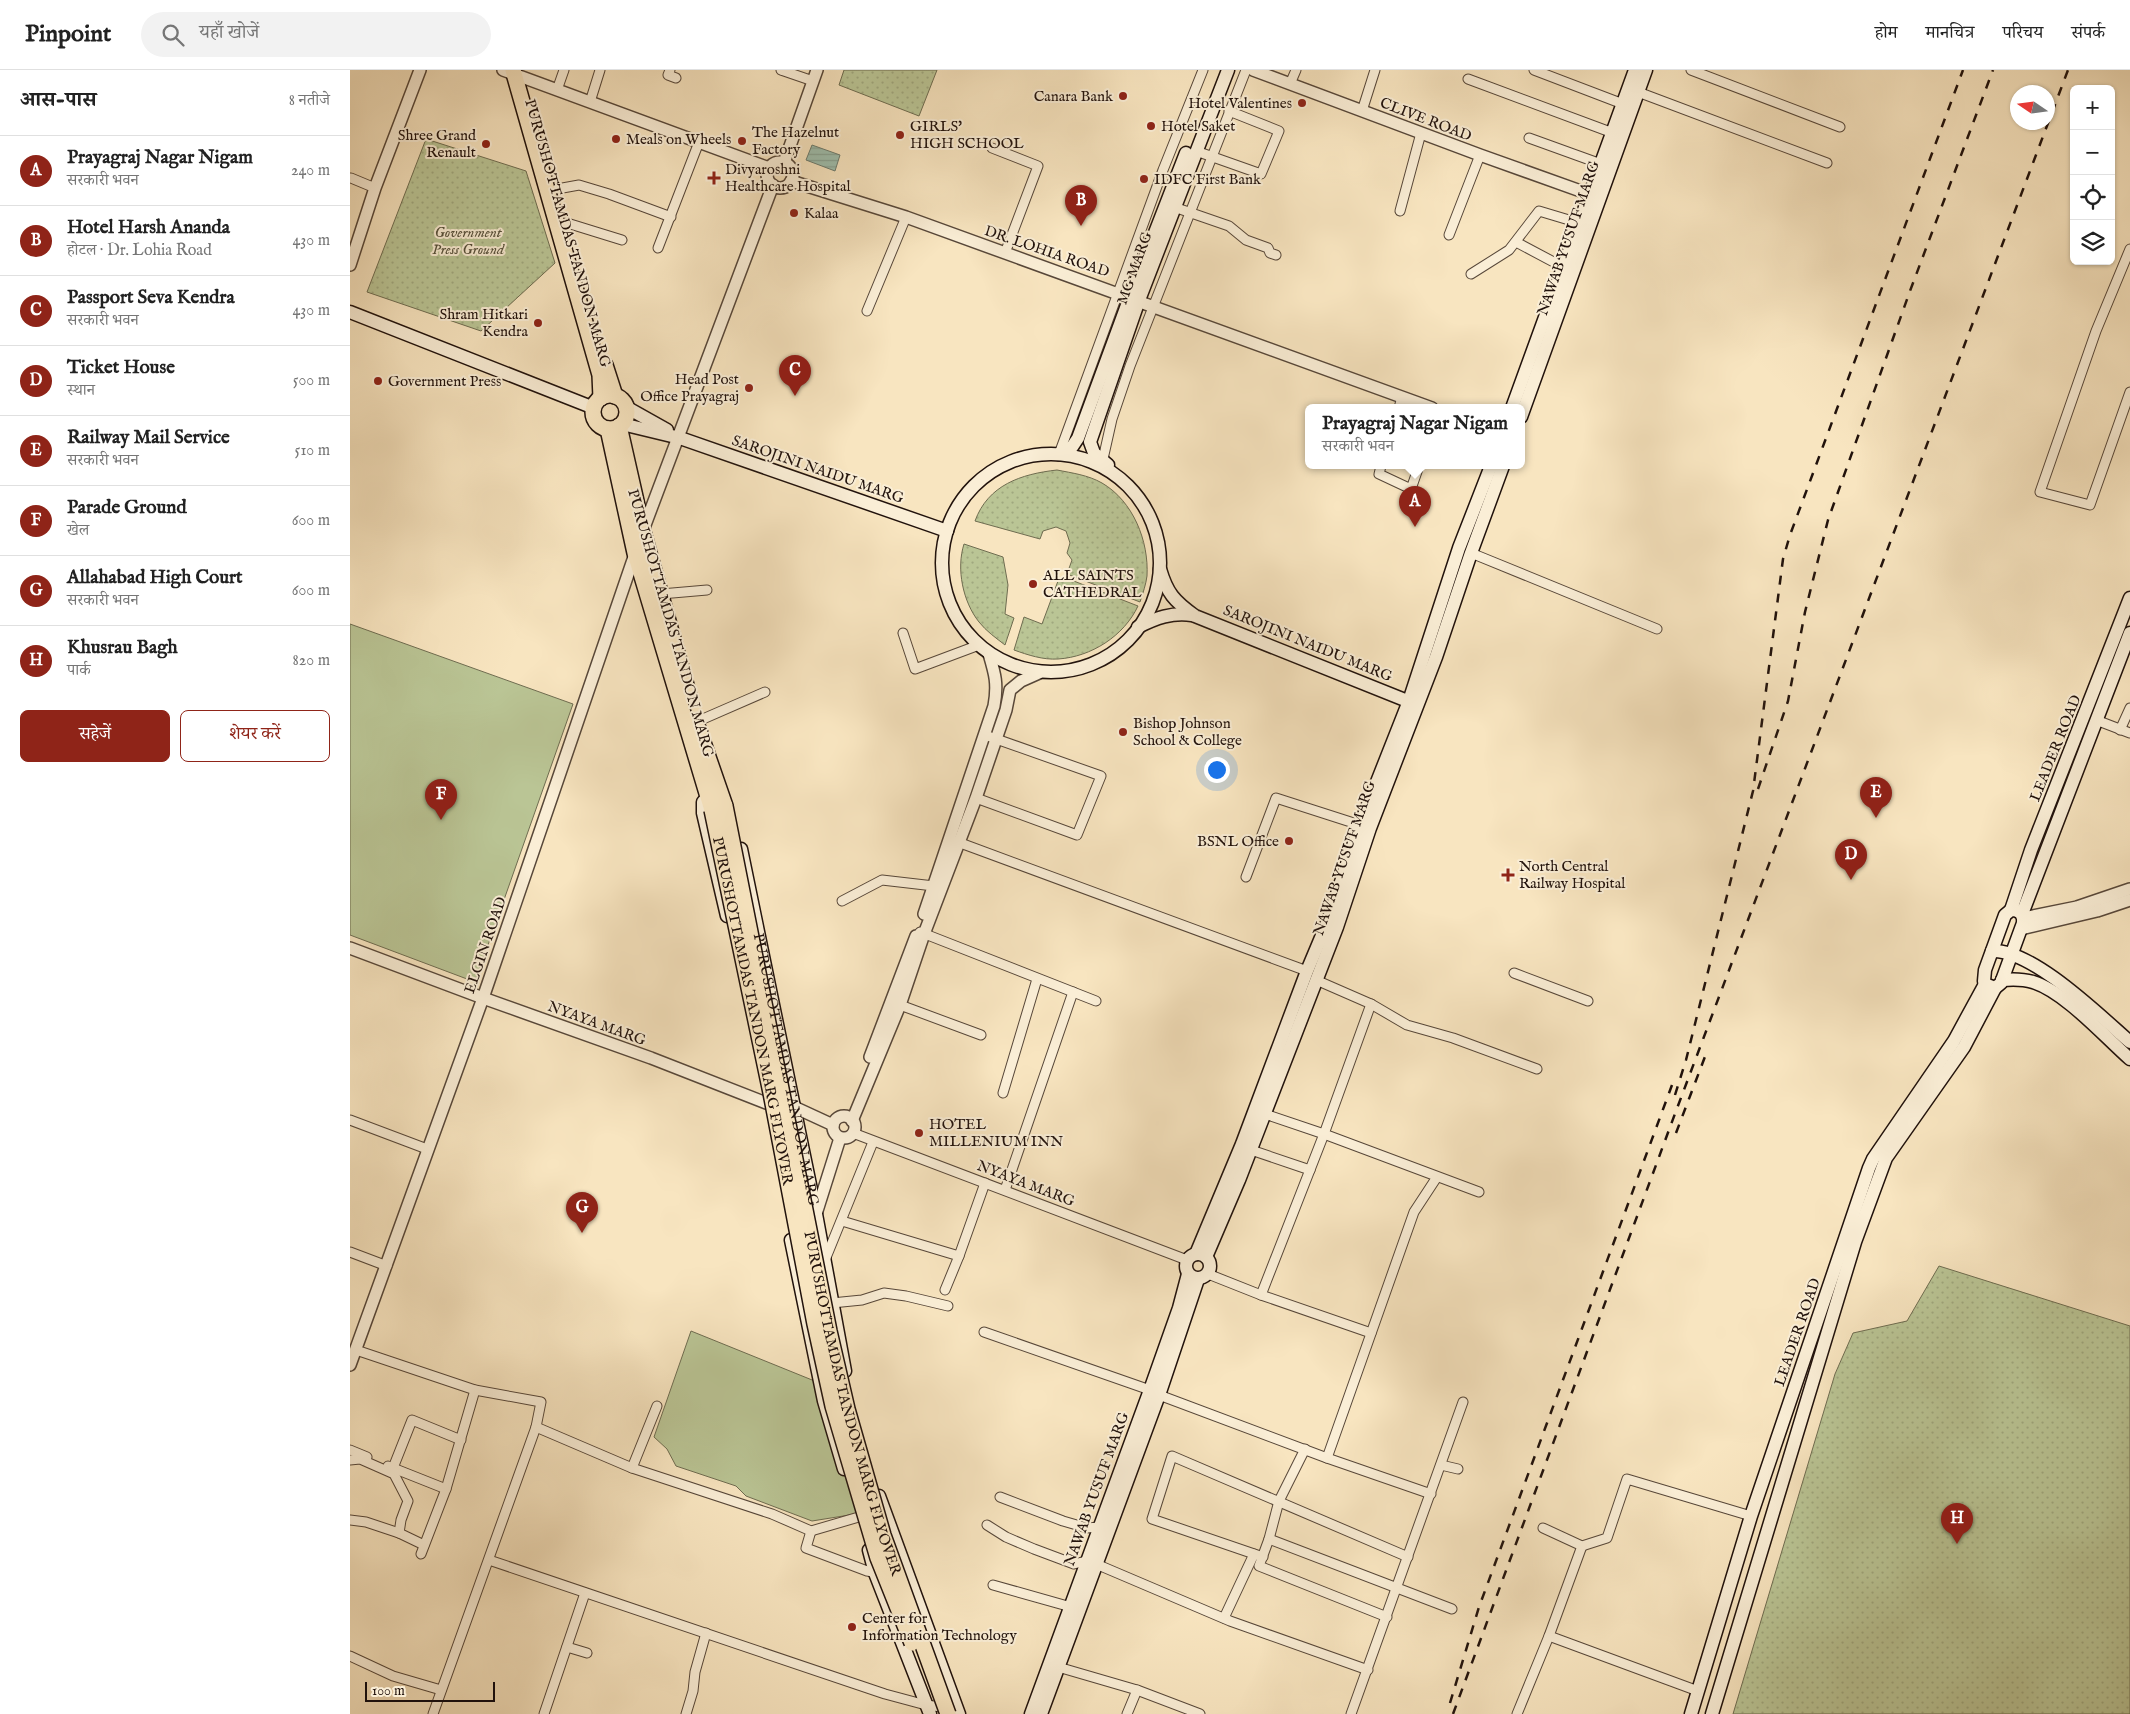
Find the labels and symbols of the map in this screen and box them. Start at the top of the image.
north arrow [2010,85,2055,130]
place label: Canara Bank [1034,87,1114,106]
marker: Canara Bank [1117,90,1129,102]
street label: CLIVE ROAD [1377,93,1474,146]
place label: Hotel Valentines [1188,94,1292,113]
street label: PURUSHOTTAMDAS TANDON MARG [520,97,615,369]
marker: Hotel Valentines [1296,97,1308,109]
place label: GIRLS' HIGH SCHOOL [910,117,1024,153]
place label: Hotel Saket [1161,117,1235,136]
marker: Hotel Saket [1145,120,1157,132]
place label: The Hazelnut Factory [752,123,839,159]
place label: Shree Grand Renault [398,126,477,162]
marker: GIRLS' HIGH SCHOOL [894,129,906,141]
place label: Meals on Wheels [626,130,731,149]
marker: Meals on Wheels [610,133,622,145]
marker: The Hazelnut Factory [736,135,748,147]
marker: Shree Grand Renault [480,138,492,150]
street label: NAWAB YUSUF MARG [1533,158,1604,318]
place label: Divyaroshni Healthcare Hospital [725,160,852,196]
place label: IDFC First Bank [1154,170,1262,189]
marker: Divyaroshni Healthcare Hospital [707,171,721,185]
marker: IDFC First Bank [1138,173,1150,185]
pin: B [1065,185,1097,226]
place label: Kalaa [804,204,839,223]
marker: Kalaa [788,207,800,219]
street label: DR. LOHIA ROAD [982,221,1112,282]
park label: Government Press Ground [432,223,505,259]
street label: MG MARG [1112,229,1156,307]
place label: Shram Hitkari Kendra [439,305,529,341]
marker: Shram Hitkari Kendra [532,317,544,329]
pin: C [779,355,811,396]
place label: Head Post Office Prayagraj [640,370,739,406]
place label: Government Press [388,372,501,391]
marker: Government Press [372,375,384,387]
marker: Head Post Office Prayagraj [743,382,755,394]
street label: SAROJINI NAIDU MARG [729,431,906,508]
pin: A [1399,486,1431,527]
street label: PURUSHOTTAMDAS TANDON MARG [623,487,718,759]
place label: ALL SAINTS CATHEDRAL [1042,566,1142,602]
marker: ALL SAINTS CATHEDRAL [1027,578,1039,590]
street label: SAROJINI NAIDU MARG [1220,601,1395,686]
street label: LEADER ROAD [2025,692,2086,804]
place label: Bishop Johnson School & College [1133,714,1242,750]
marker: Bishop Johnson School & College [1117,726,1129,738]
your location [1204,757,1230,783]
pin: E [1860,777,1892,818]
street label: NAWAB YUSUF MARG [1309,778,1380,938]
pin: F [425,779,457,820]
place label: BSNL Office [1197,832,1279,851]
street label: PURUSHOTTAMDAS TANDON MARG FLYOVER [710,835,796,1187]
marker: BSNL Office [1283,835,1295,847]
pin: D [1835,839,1867,880]
place label: North Central Railway Hospital [1519,857,1626,893]
marker: North Central Railway Hospital [1501,868,1515,882]
street label: ELGIN ROAD [460,894,511,996]
street label: PURUSHOTTAMDAS TANDON MARG [749,932,825,1208]
street label: NYAYA MARG [545,997,649,1050]
place label: HOTEL MILLENIUM INN [929,1115,1063,1151]
marker: HOTEL MILLENIUM INN [913,1127,925,1139]
street label: NYAYA MARG [974,1156,1078,1211]
pin: G [566,1192,598,1233]
street label: PURUSHOTTAMDAS TANDON MARG FLYOVER [799,1229,906,1579]
street label: LEADER ROAD [1770,1275,1825,1389]
street label: NAWAB YUSUF MARG [1060,1409,1133,1569]
pin: H [1941,1503,1973,1544]
place label: Center for Information Technology [862,1609,1017,1645]
marker: Center for Information Technology [846,1621,858,1633]
scale bar [365,1679,495,1702]

